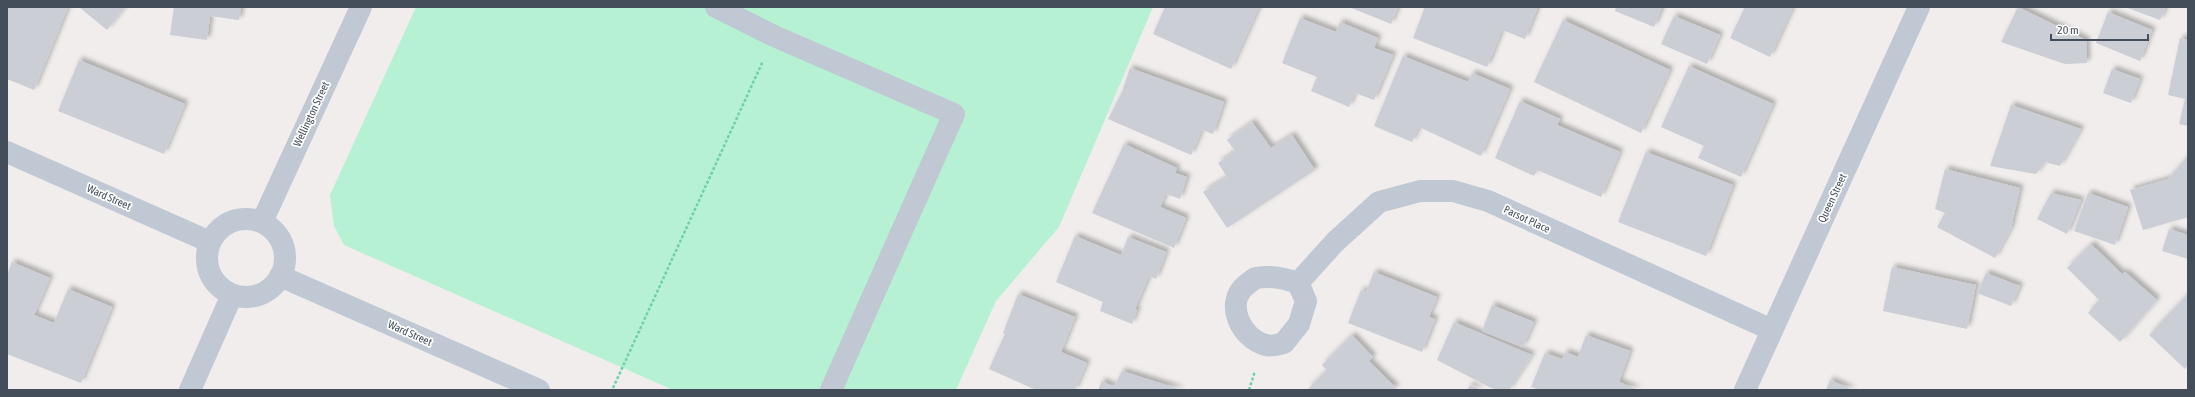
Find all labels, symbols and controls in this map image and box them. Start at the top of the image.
scale bar [2051,16,2148,42]
text: 20 m [2057,23,2079,37]
street label: Wellington Street [291,80,331,148]
street label: Queen Street [1815,172,1849,224]
street label: Ward Street [85,182,133,212]
street label: Parsot Place [1502,203,1552,235]
street label: Ward Street [386,318,434,348]

